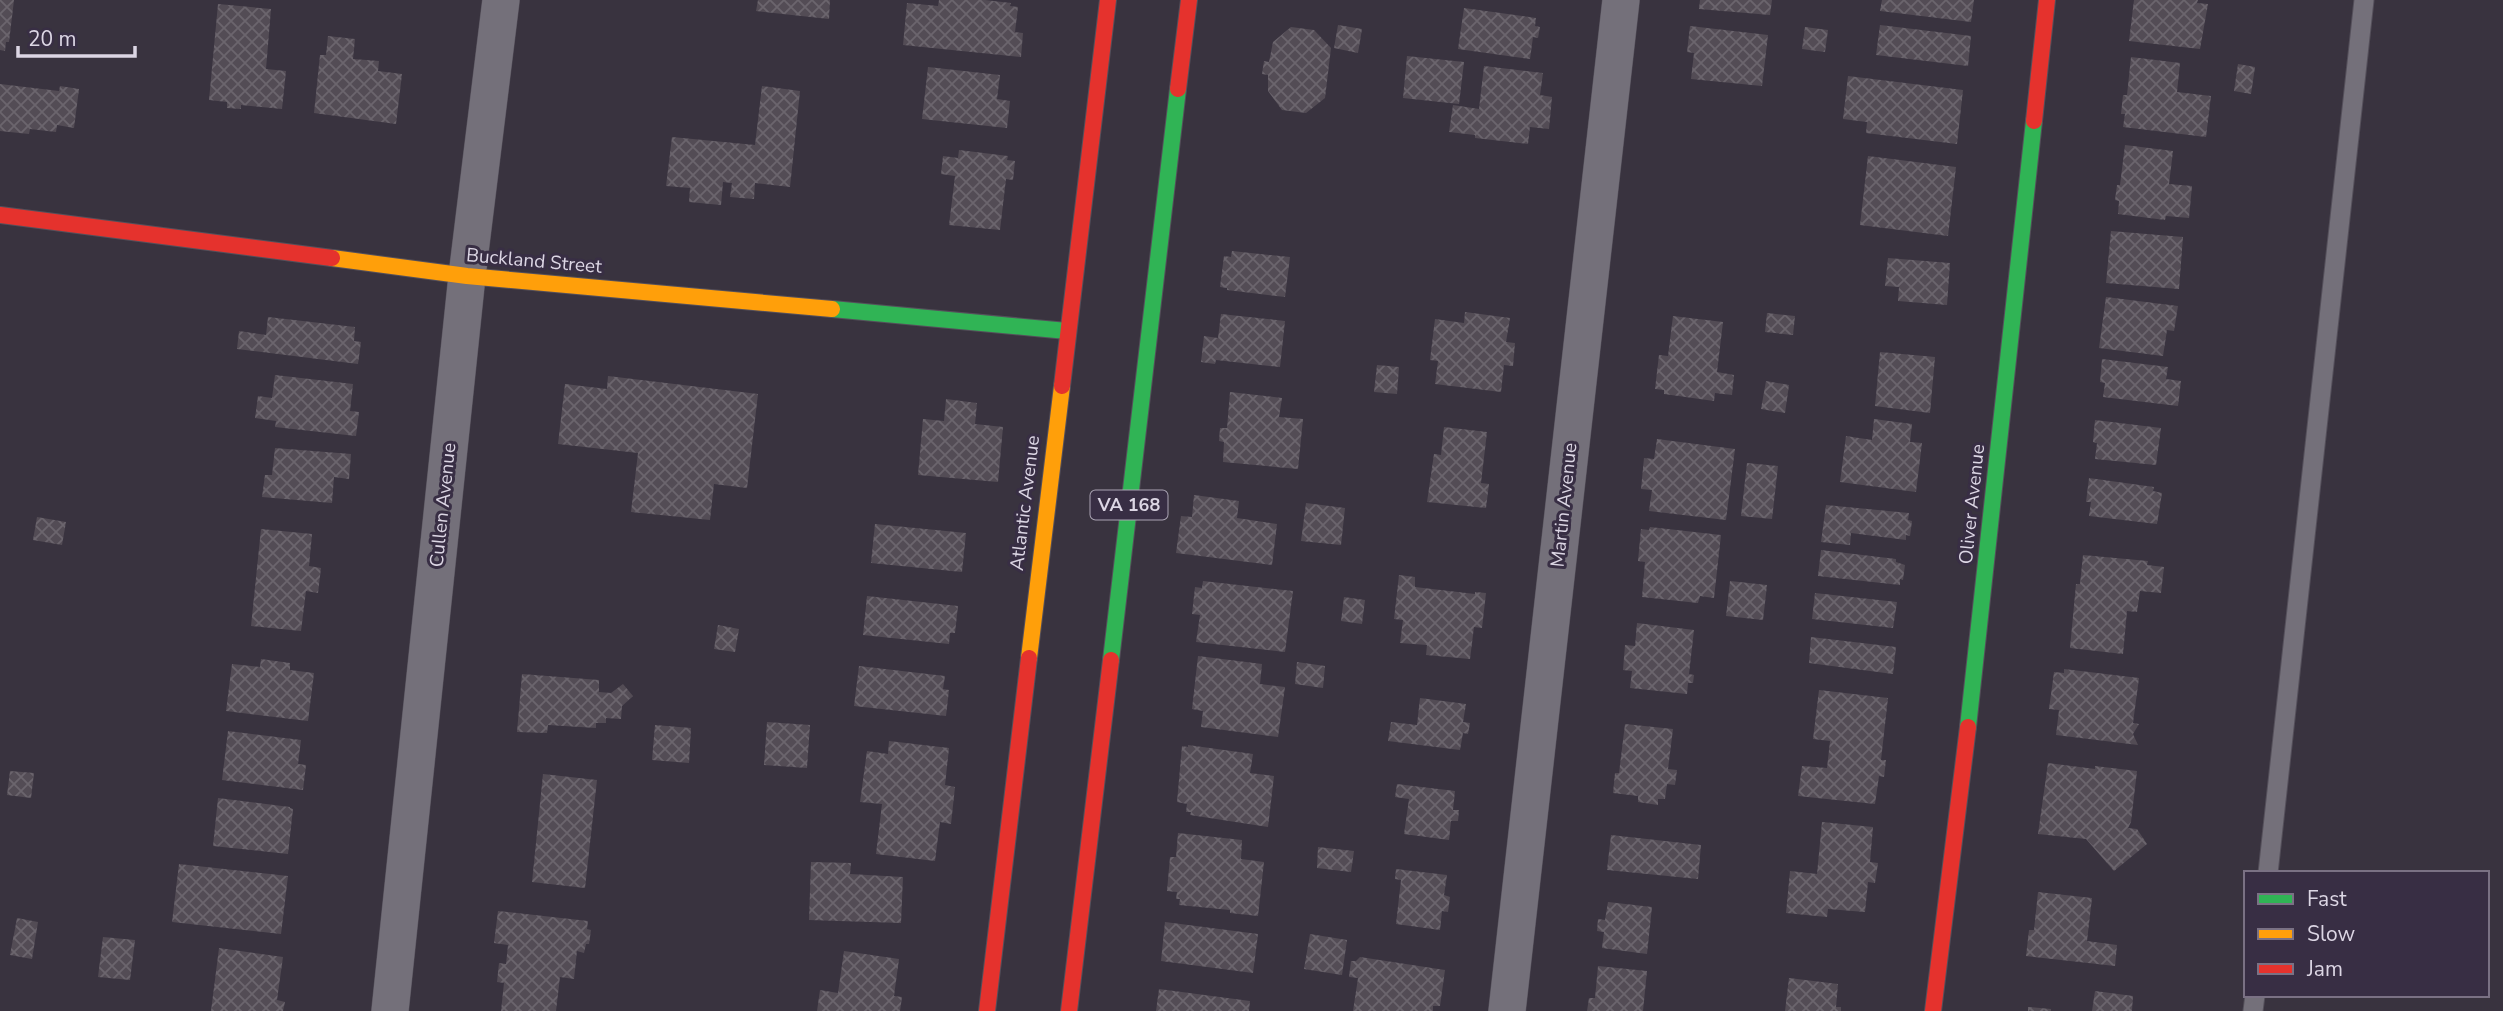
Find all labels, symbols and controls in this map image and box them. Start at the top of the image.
scale bar [18,14,135,58]
text: 20 m [28,25,77,53]
street label: Buckland Street [465,242,603,280]
street label: Atlantic Avenue [1004,434,1046,572]
street label: Martin Avenue [1545,441,1583,569]
street label: Cullen Avenue [424,442,462,568]
street label: Oliver Avenue [1953,443,1991,565]
road number: VA 168 [1090,490,1168,520]
legend [2244,871,2489,997]
text: Fast [2307,885,2347,913]
text: Slow [2307,920,2356,948]
text: Jam [2306,955,2343,983]

